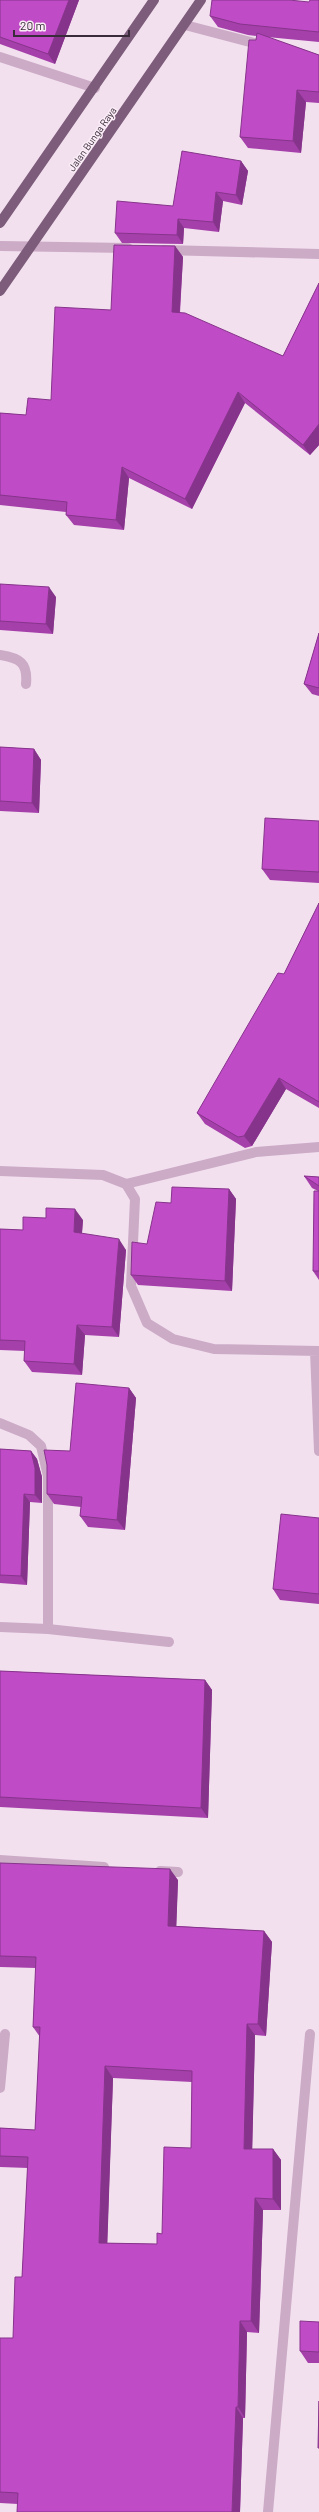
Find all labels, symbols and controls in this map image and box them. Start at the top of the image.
scale bar [14,12,129,38]
text: 20 m [20,18,46,32]
street label: Jalan Bunga Raya [65,105,119,173]

